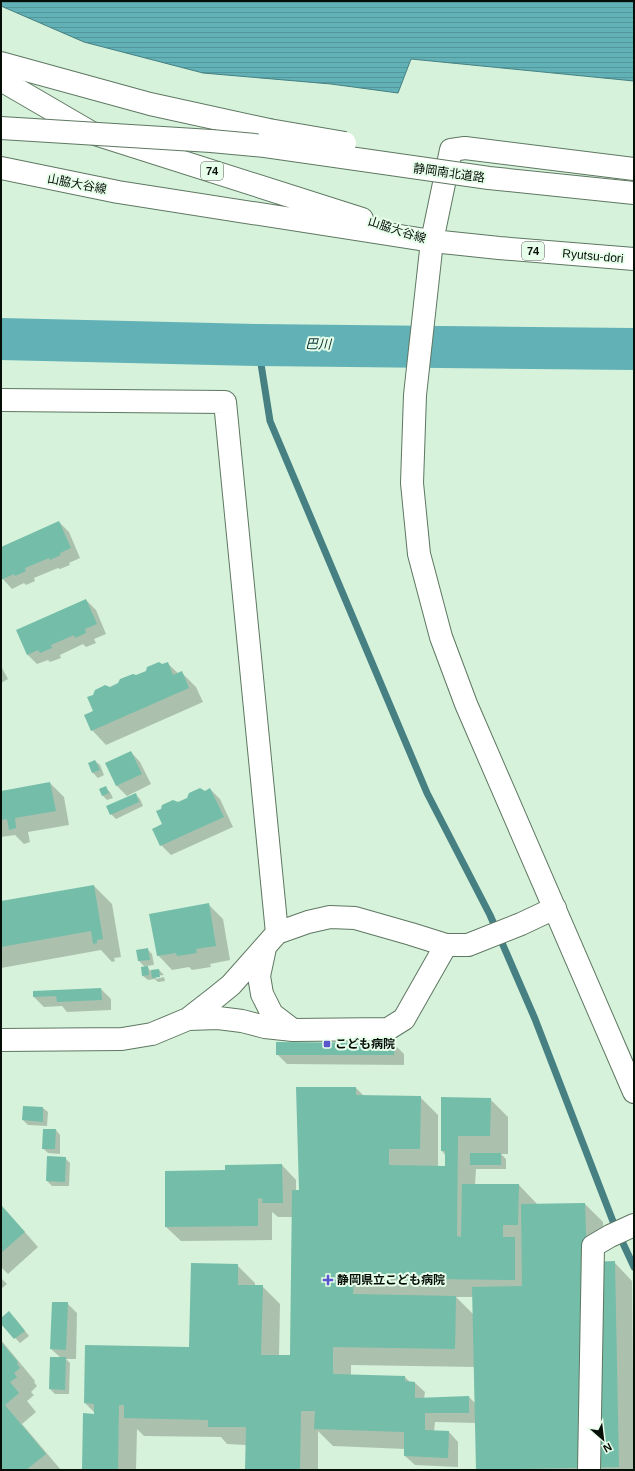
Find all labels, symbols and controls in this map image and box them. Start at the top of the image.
street label: 静岡南北道路 [412,161,486,185]
road number: 74 [201,162,223,180]
street label: 山脇大谷線 [46,171,108,197]
street label: 山脇大谷線 [366,214,428,246]
road number: 74 [522,242,544,260]
street label: Ryutsu-dori [562,246,624,266]
water label: 巴川 [305,336,333,352]
place label: こども病院 [335,1037,395,1051]
marker: こども病院 [322,1039,332,1049]
place label: 静岡県立こども病院 [337,1273,445,1287]
marker: 静岡県立こども病院 [322,1274,334,1286]
north arrow [583,1419,623,1459]
text: N [601,1441,614,1455]

